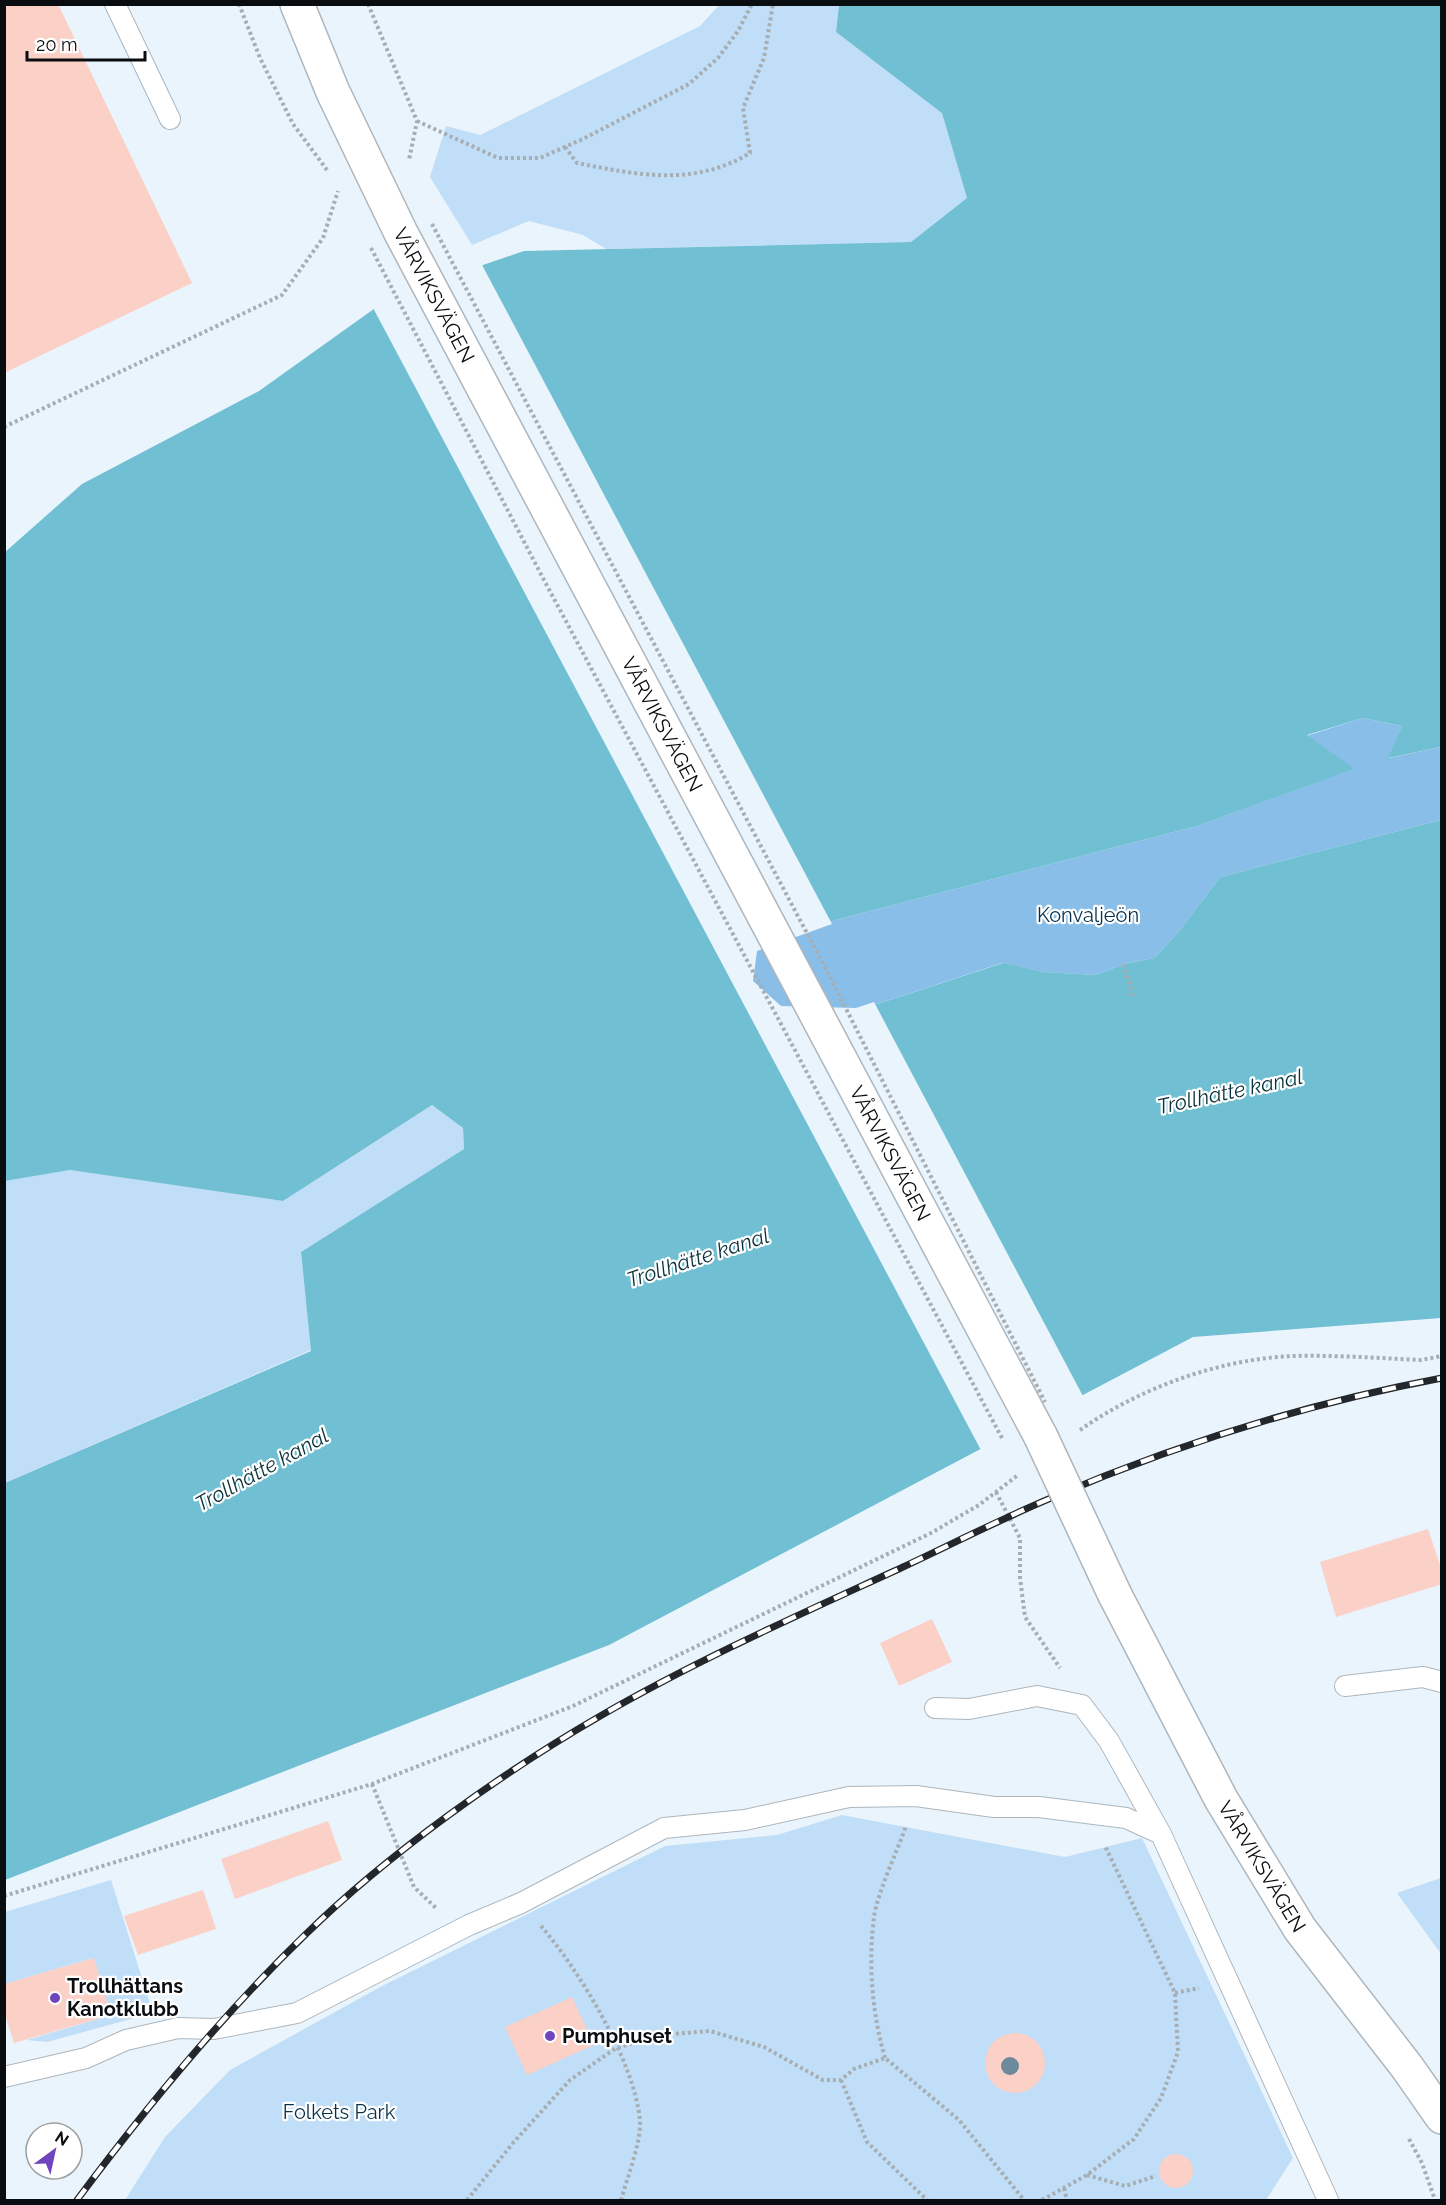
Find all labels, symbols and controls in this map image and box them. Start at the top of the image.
scale bar [27,24,146,62]
text: 20 m [36,34,78,55]
street label: VÅRVIKSVÄGEN [388,224,480,367]
street label: VÅRVIKSVÄGEN [617,653,708,796]
park label: Konvaljeön [1037,903,1139,927]
water label: Trollhätte kanal [1155,1064,1305,1119]
street label: VÅRVIKSVÄGEN [845,1082,936,1225]
water label: Trollhätte kanal [623,1223,772,1292]
water label: Trollhätte kanal [191,1423,333,1516]
street label: VÅRVIKSVÄGEN [1213,1797,1311,1937]
place label: Trollhättans Kanotklubb [67,1974,183,2021]
marker: Trollhättans Kanotklubb [48,1991,62,2005]
place label: Pumphuset [562,2024,672,2048]
marker: Pumphuset [543,2029,557,2043]
park label: Folkets Park [283,2100,396,2124]
north arrow [24,2121,84,2181]
text: N [52,2128,72,2150]

